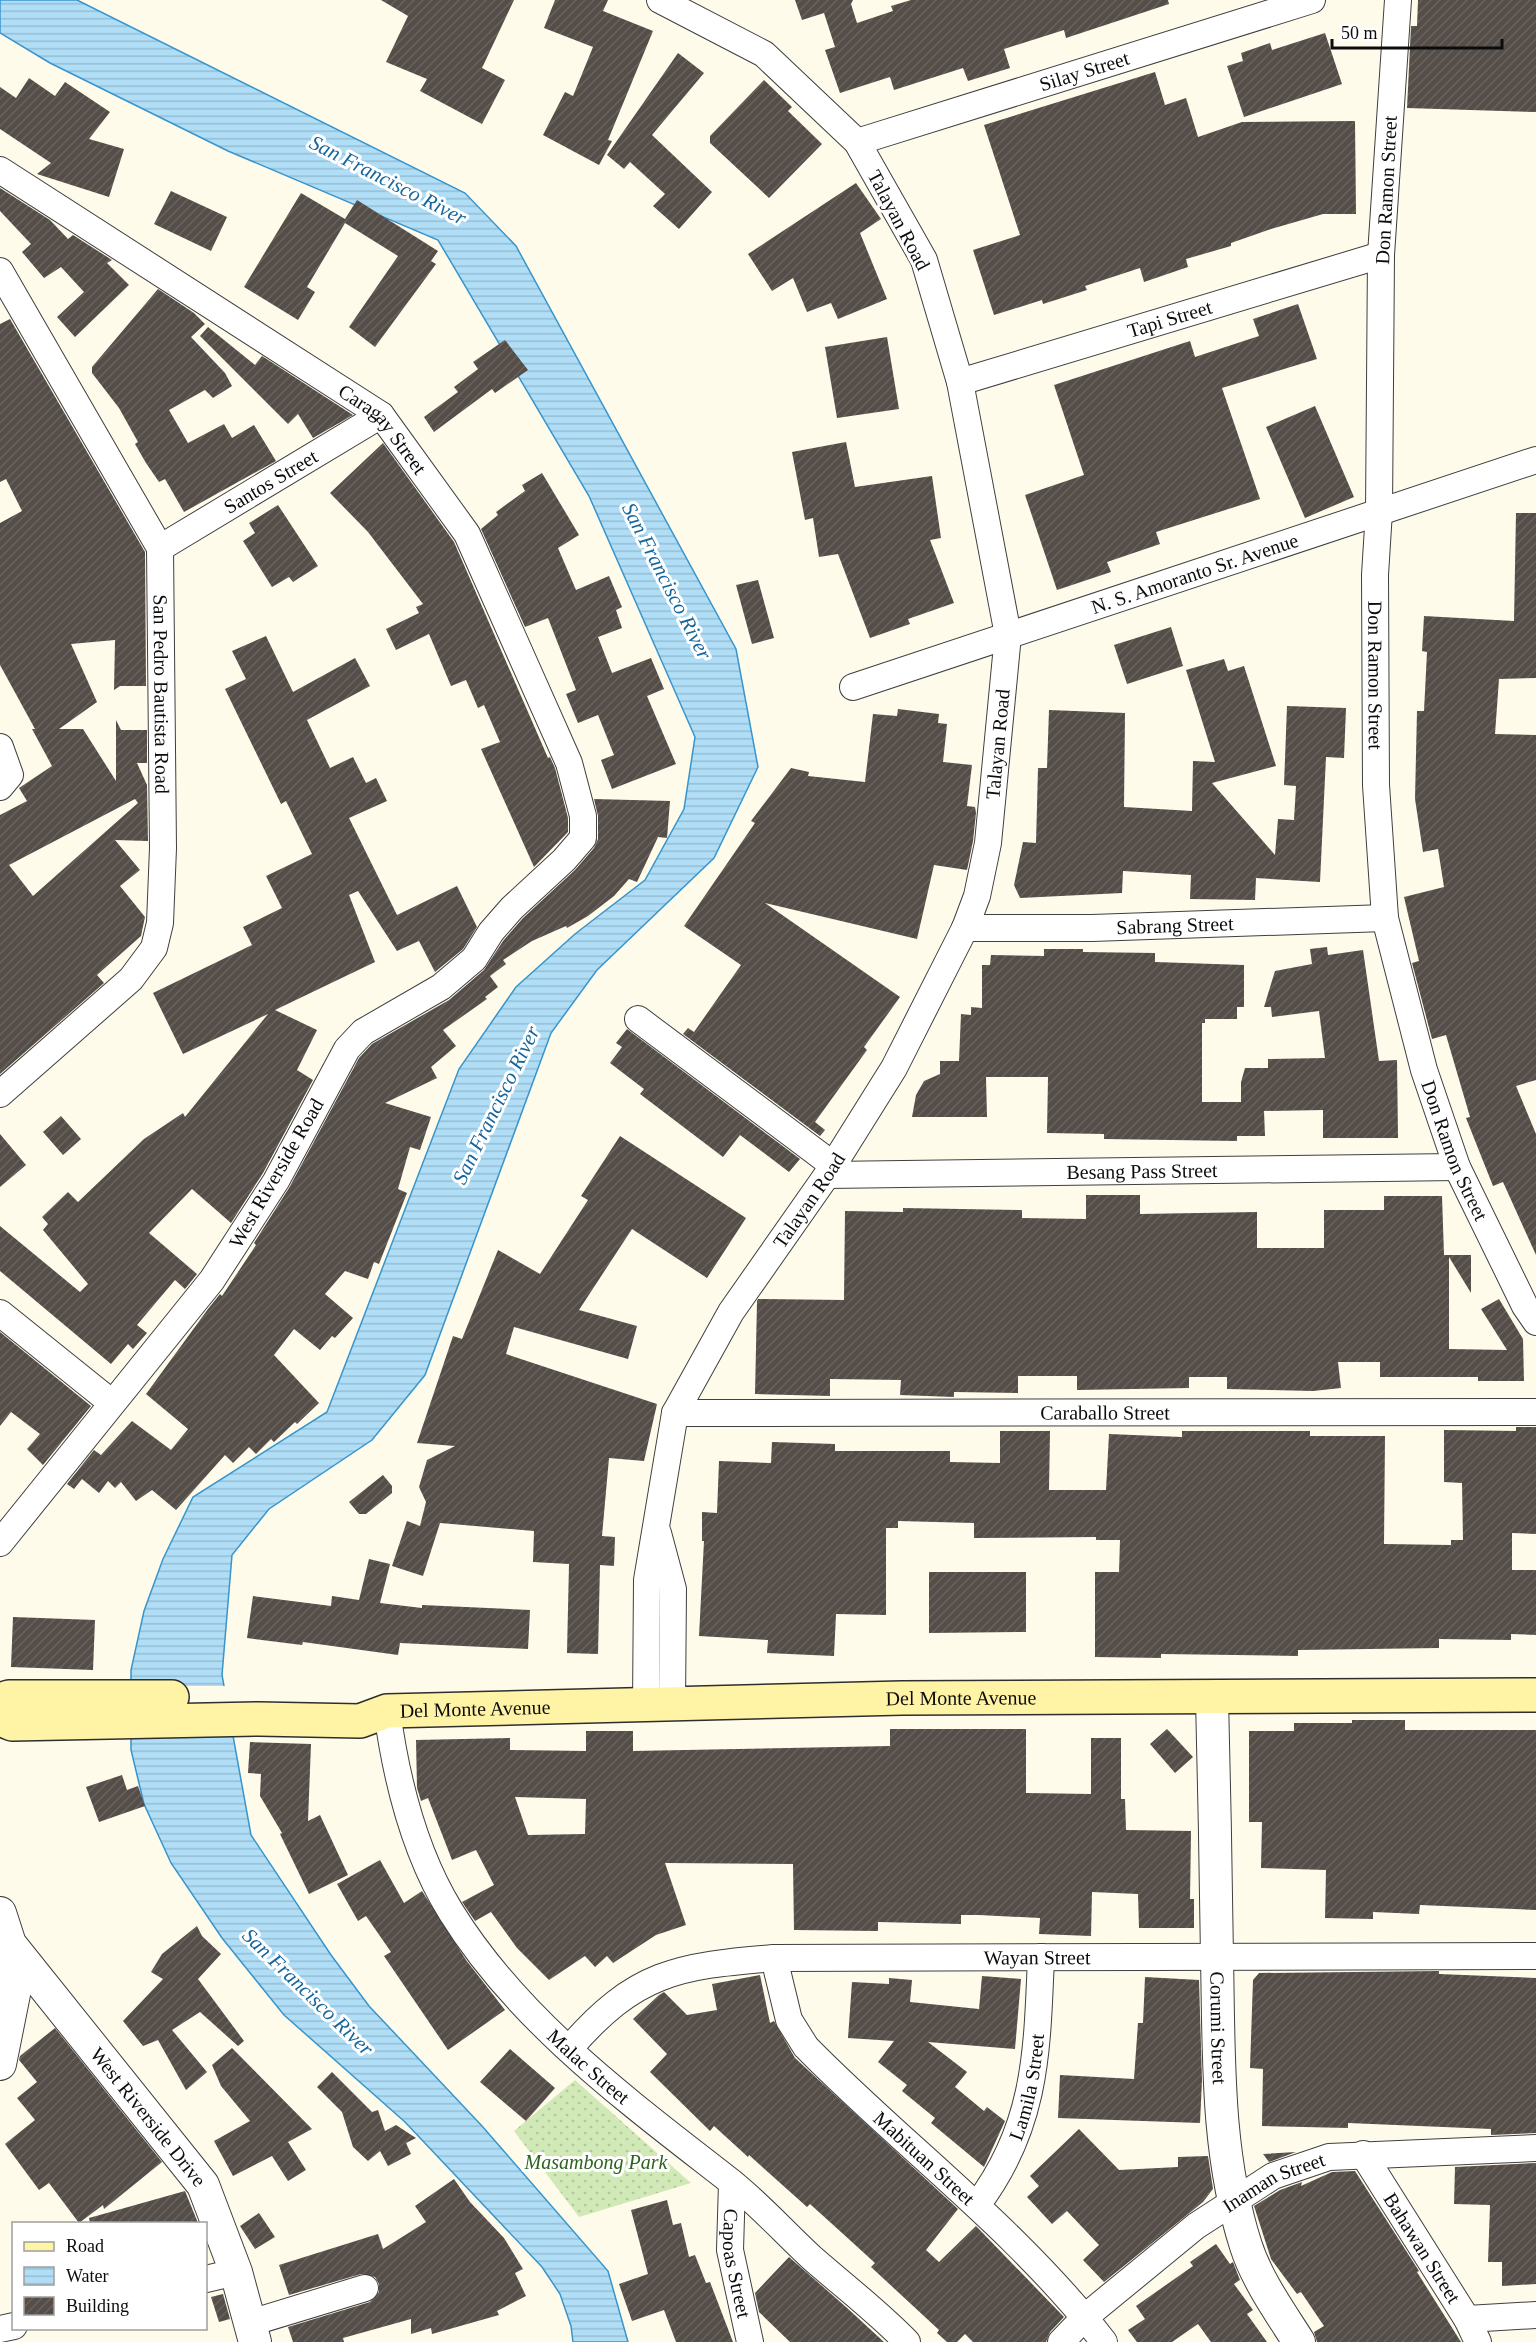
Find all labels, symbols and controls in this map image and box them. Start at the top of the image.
scale bar [1332,12,1502,50]
text: 50 m [1341,23,1378,43]
street label: Silay Street [1037,47,1132,95]
street label: Don Ramon Street [1371,115,1401,265]
water label: San Francisco River [306,130,471,230]
street label: Talayan Road [863,166,935,274]
street label: Tapi Street [1125,296,1215,342]
street label: Caragay Street [335,380,431,479]
street label: Santos Street [220,445,322,518]
water label: San Francisco River [617,499,717,664]
street label: N. S. Amoranto Sr. Avenue [1088,529,1301,618]
street label: San Pedro Bautista Road [149,594,173,794]
street label: Don Ramon Street [1364,601,1387,750]
street label: Talayan Road [981,688,1014,800]
street label: Sabrang Street [1116,912,1234,938]
water label: San Francisco River [447,1021,545,1188]
street label: Don Ramon Street [1417,1077,1493,1224]
street label: West Riverside Road [224,1095,328,1251]
street label: Talayan Road [768,1149,849,1252]
street label: Besang Pass Street [1066,1159,1218,1183]
street label: Caraballo Street [1040,1401,1170,1424]
street label: Del Monte Avenue [885,1686,1037,1709]
street label: Del Monte Avenue [399,1696,551,1722]
water label: San Francisco River [238,1923,379,2061]
street label: Wayan Street [984,1946,1091,1969]
street label: Corumi Street [1206,1971,1231,2085]
street label: Malac Street [543,2025,634,2109]
street label: Lamila Street [1004,2033,1048,2143]
street label: West Riverside Drive [86,2043,211,2191]
street label: Mabituan Street [869,2107,980,2210]
street label: Inaman Street [1218,2148,1328,2217]
park label: Masambong Park [524,2151,669,2174]
street label: Bahawan Street [1379,2189,1465,2308]
street label: Capoas Street [718,2208,756,2320]
legend [12,2222,207,2330]
text: Road [66,2236,104,2256]
text: Water [66,2266,109,2286]
text: Building [66,2296,129,2316]

